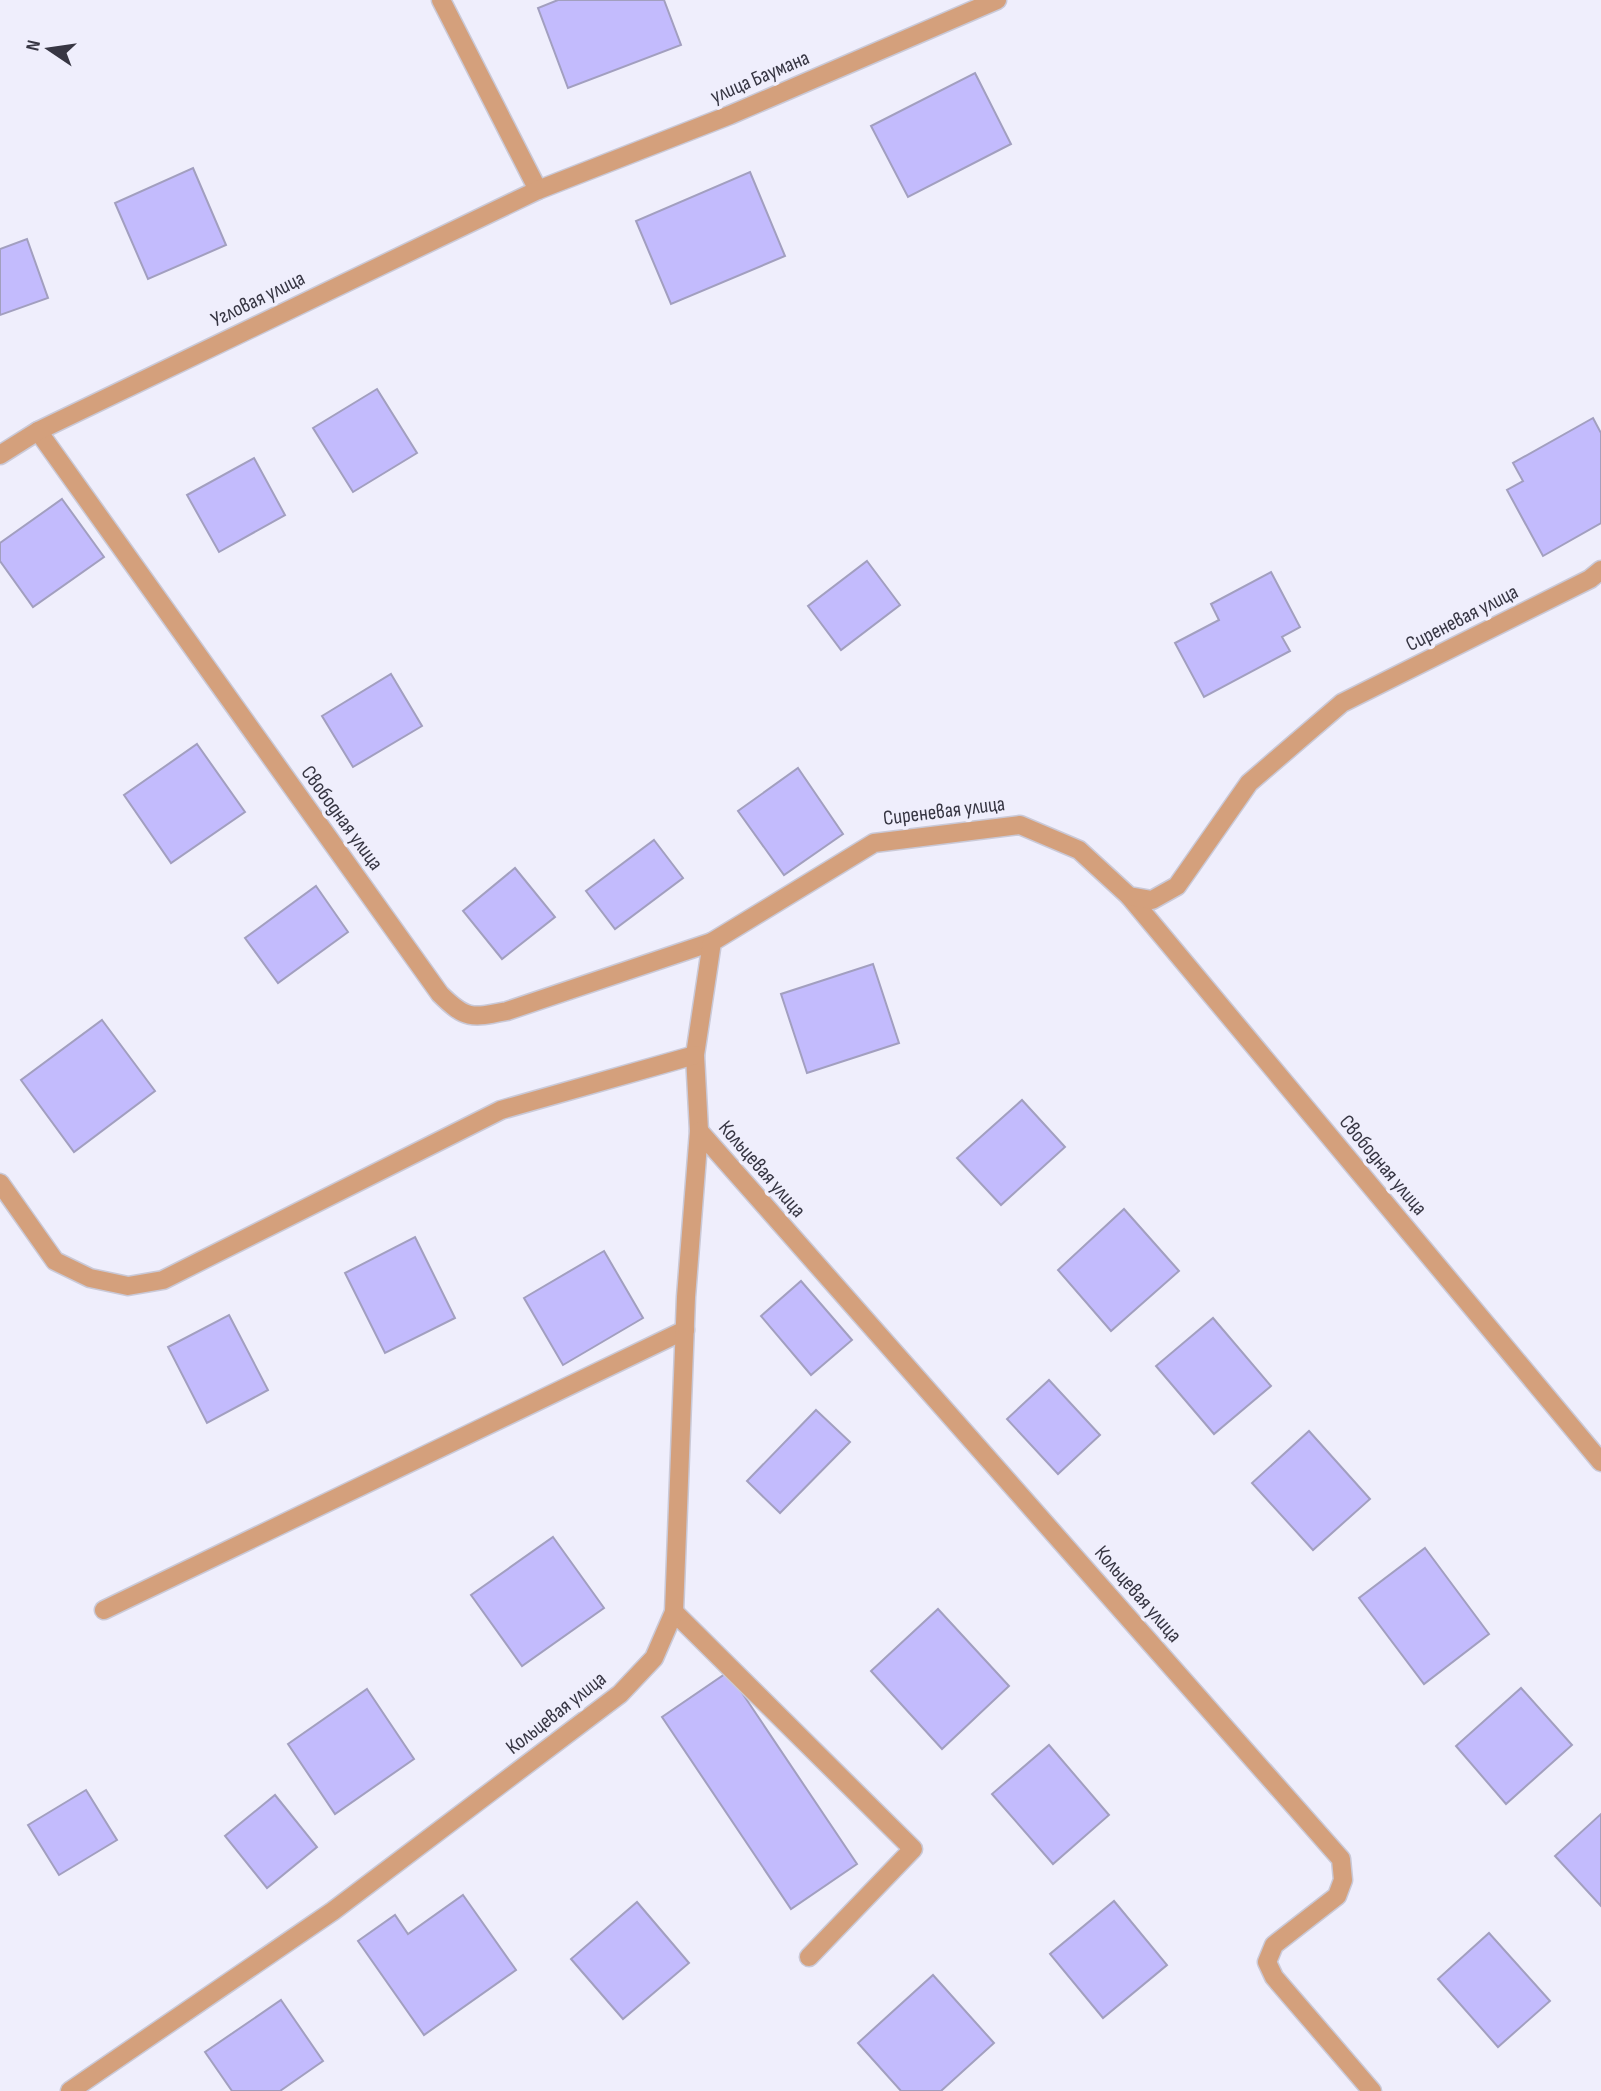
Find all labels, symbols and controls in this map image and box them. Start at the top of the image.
north arrow [14,14,84,84]
text: N [22,38,46,53]
street label: улица Баумана [707,45,813,109]
street label: Угловая улица [207,266,309,332]
street label: Сиреневая улица [1402,579,1522,657]
street label: Свободная улица [296,761,388,875]
street label: Сиреневая улица [882,791,1006,831]
street label: Свободная улица [1334,1110,1432,1220]
street label: Кольцевая улица [713,1116,811,1222]
street label: Кольцевая улица [1089,1541,1187,1647]
street label: Кольцевая улица [501,1666,611,1760]

